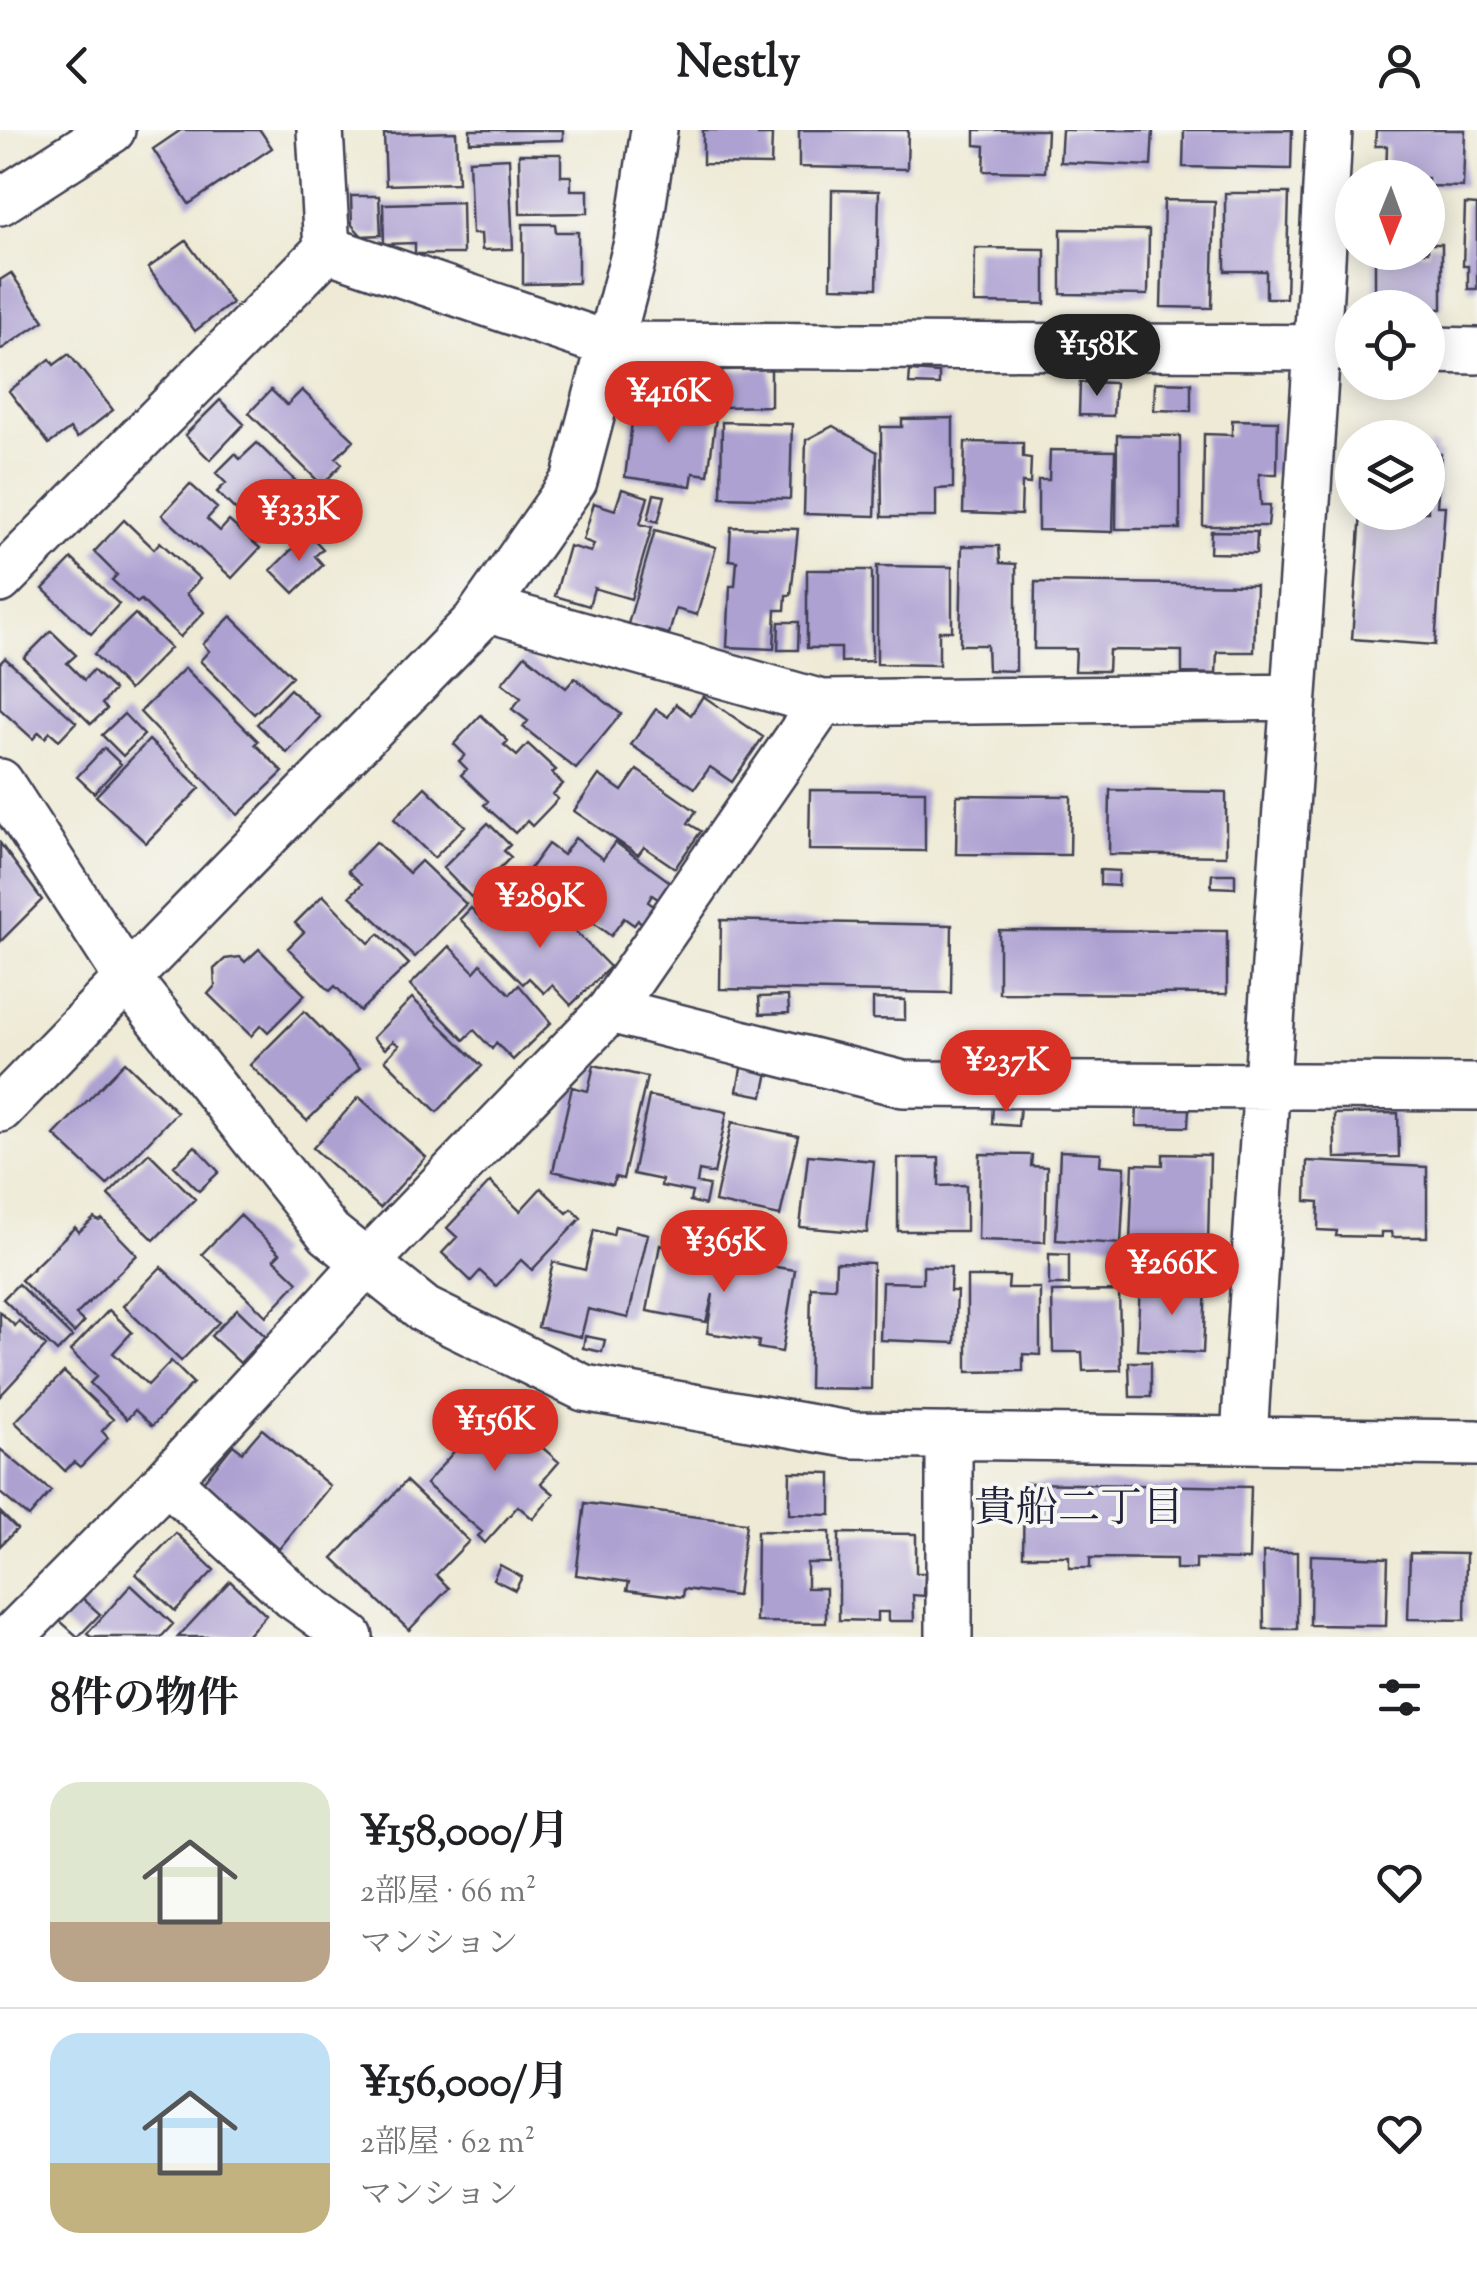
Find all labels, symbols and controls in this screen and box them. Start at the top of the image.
text: Nestly [677,33,800,98]
icon: back [50,38,105,93]
icon: person [1372,38,1427,93]
north arrow [1335,160,1445,270]
map controls [1335,160,1445,530]
button: locate [1335,290,1445,400]
pin: ¥158K [1027,314,1167,399]
text: ¥158K [1056,323,1138,369]
pin: ¥416K [599,361,739,446]
text: ¥416K [627,370,711,416]
button: layers [1335,420,1445,530]
pin: ¥333K [229,479,369,564]
text: ¥333K [258,488,340,534]
pin: ¥289K [470,866,610,951]
text: ¥289K [495,875,585,921]
pin: ¥237K [936,1030,1076,1115]
text: ¥237K [962,1039,1050,1085]
pin: ¥365K [654,1210,794,1295]
text: ¥365K [682,1219,766,1265]
pin: ¥266K [1102,1233,1242,1318]
text: ¥266K [1127,1242,1217,1288]
pin: ¥156K [425,1389,565,1474]
text: ¥156K [454,1398,536,1444]
district label: 貴船二丁目 [974,1481,1184,1541]
icon: filters [1372,1670,1427,1725]
text: 8件の物件 [50,1671,239,1731]
text: ¥158,000/月 [360,1804,570,1864]
icon: home [130,1822,250,1942]
icon: heart [1372,1855,1427,1910]
text: 2部屋 · 66 m² [360,1870,537,1916]
text: マンション [360,1922,519,1968]
text: ¥156,000/月 [360,2055,569,2115]
icon: home [130,2073,250,2193]
icon: heart [1372,2106,1427,2161]
text: 2部屋 · 62 m² [360,2121,535,2167]
text: マンション [360,2173,519,2219]

